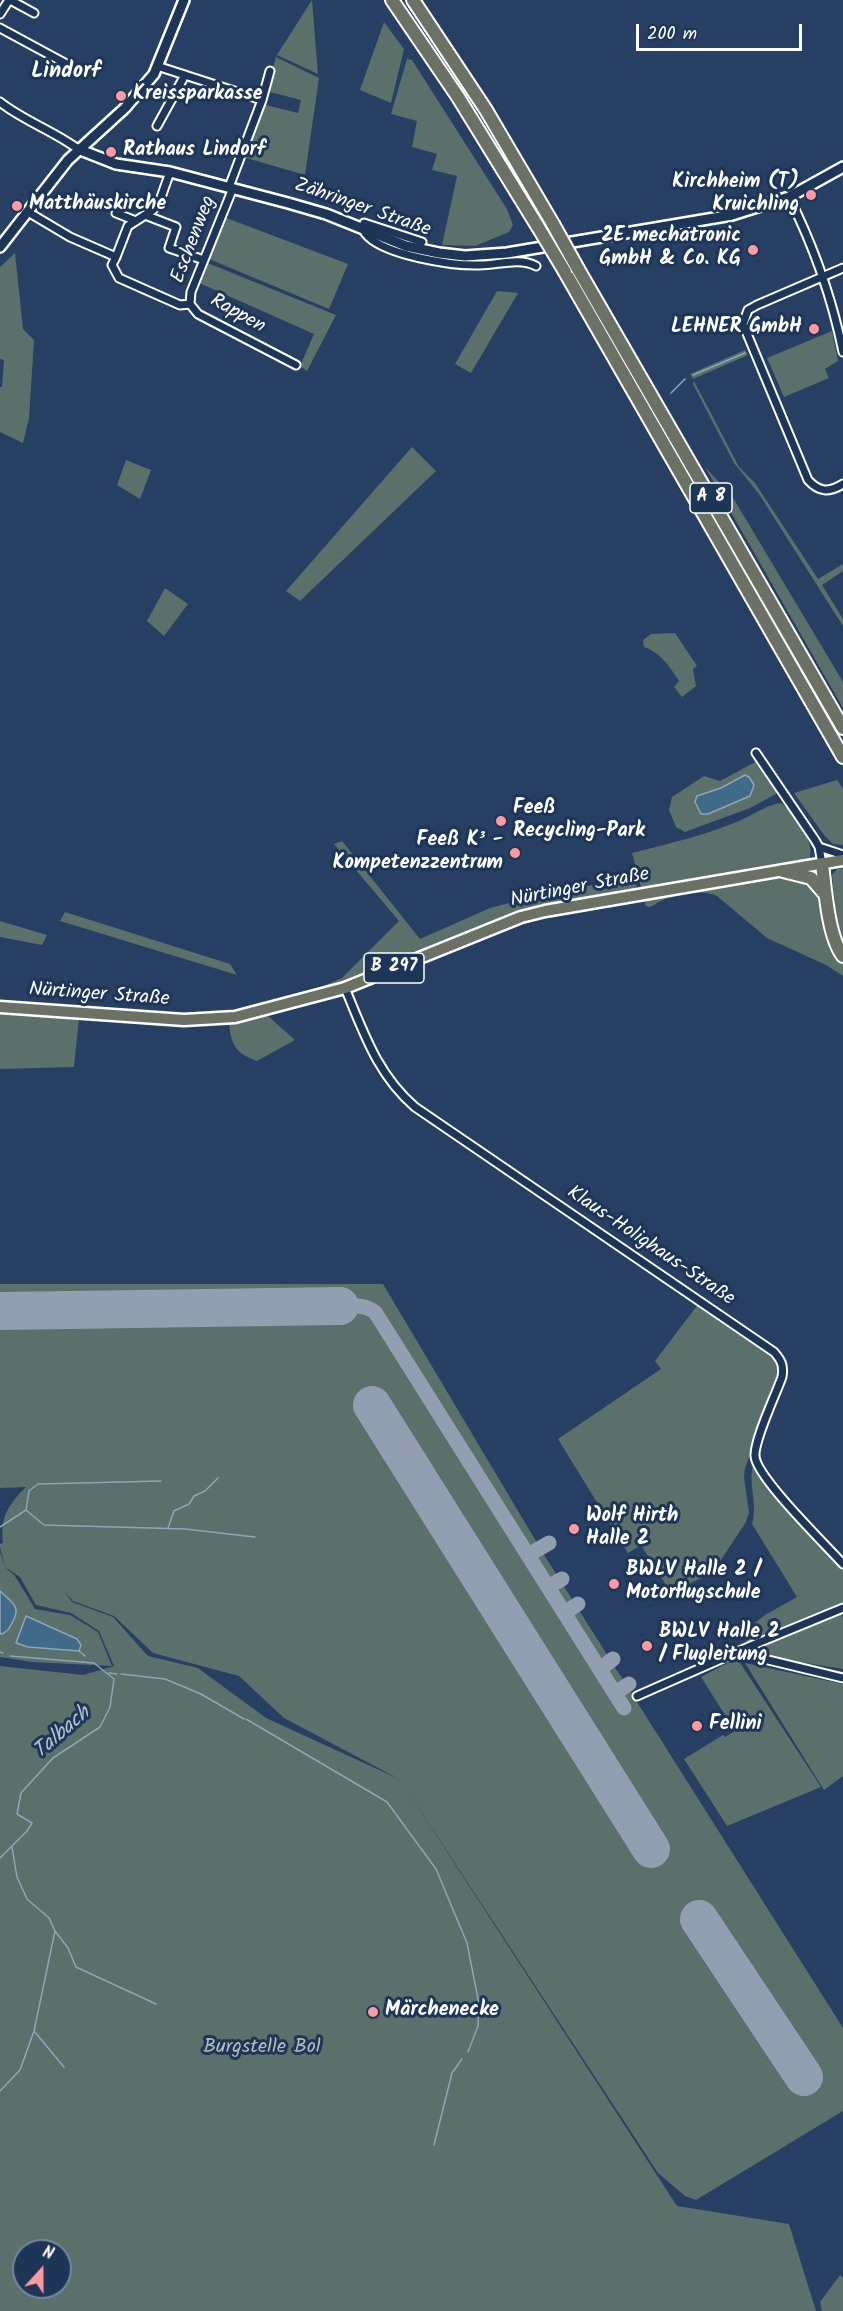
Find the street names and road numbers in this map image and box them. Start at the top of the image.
street label: Zähringer Straße [291,174,433,244]
street label: Eschenweg [167,193,223,287]
street label: Rappen [205,290,269,340]
road number: A 8 [690,483,732,513]
street label: Nürtinger Straße [508,864,652,914]
road number: B 297 [364,953,424,983]
street label: Nürtinger Straße [28,979,170,1013]
street label: Klaus-Holighaus-Straße [561,1182,739,1312]

